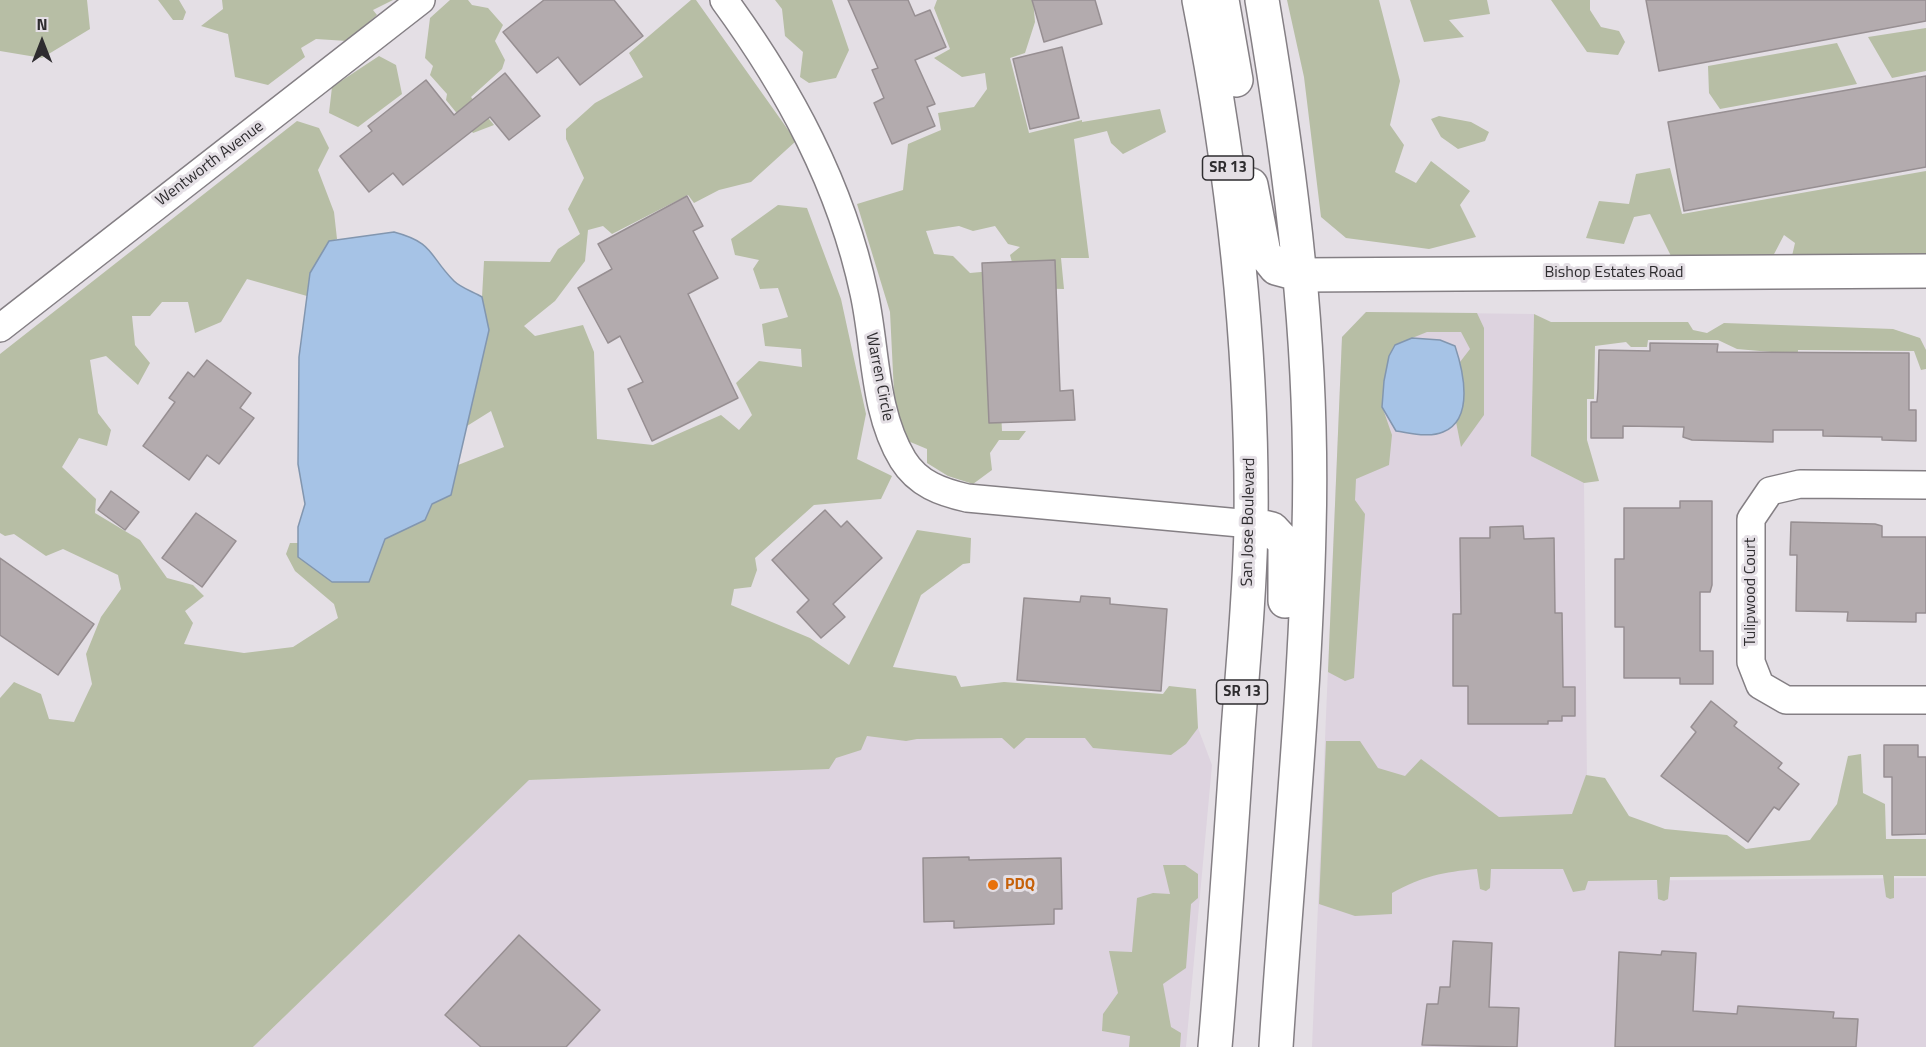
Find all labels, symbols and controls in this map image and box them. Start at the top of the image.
north arrow [12,12,72,72]
text: N [36,12,48,36]
street label: Wentworth Avenue [152,117,268,211]
road number: SR 13 [1202,156,1254,180]
street label: Bishop Estates Road [1544,263,1684,283]
street label: Warren Circle [861,331,897,423]
street label: San Jose Boulevard [1238,458,1260,586]
street label: Tulipwood Court [1741,538,1761,646]
road number: SR 13 [1216,680,1268,704]
place label: PDQ [1005,875,1035,895]
marker: PDQ [986,878,1000,892]

